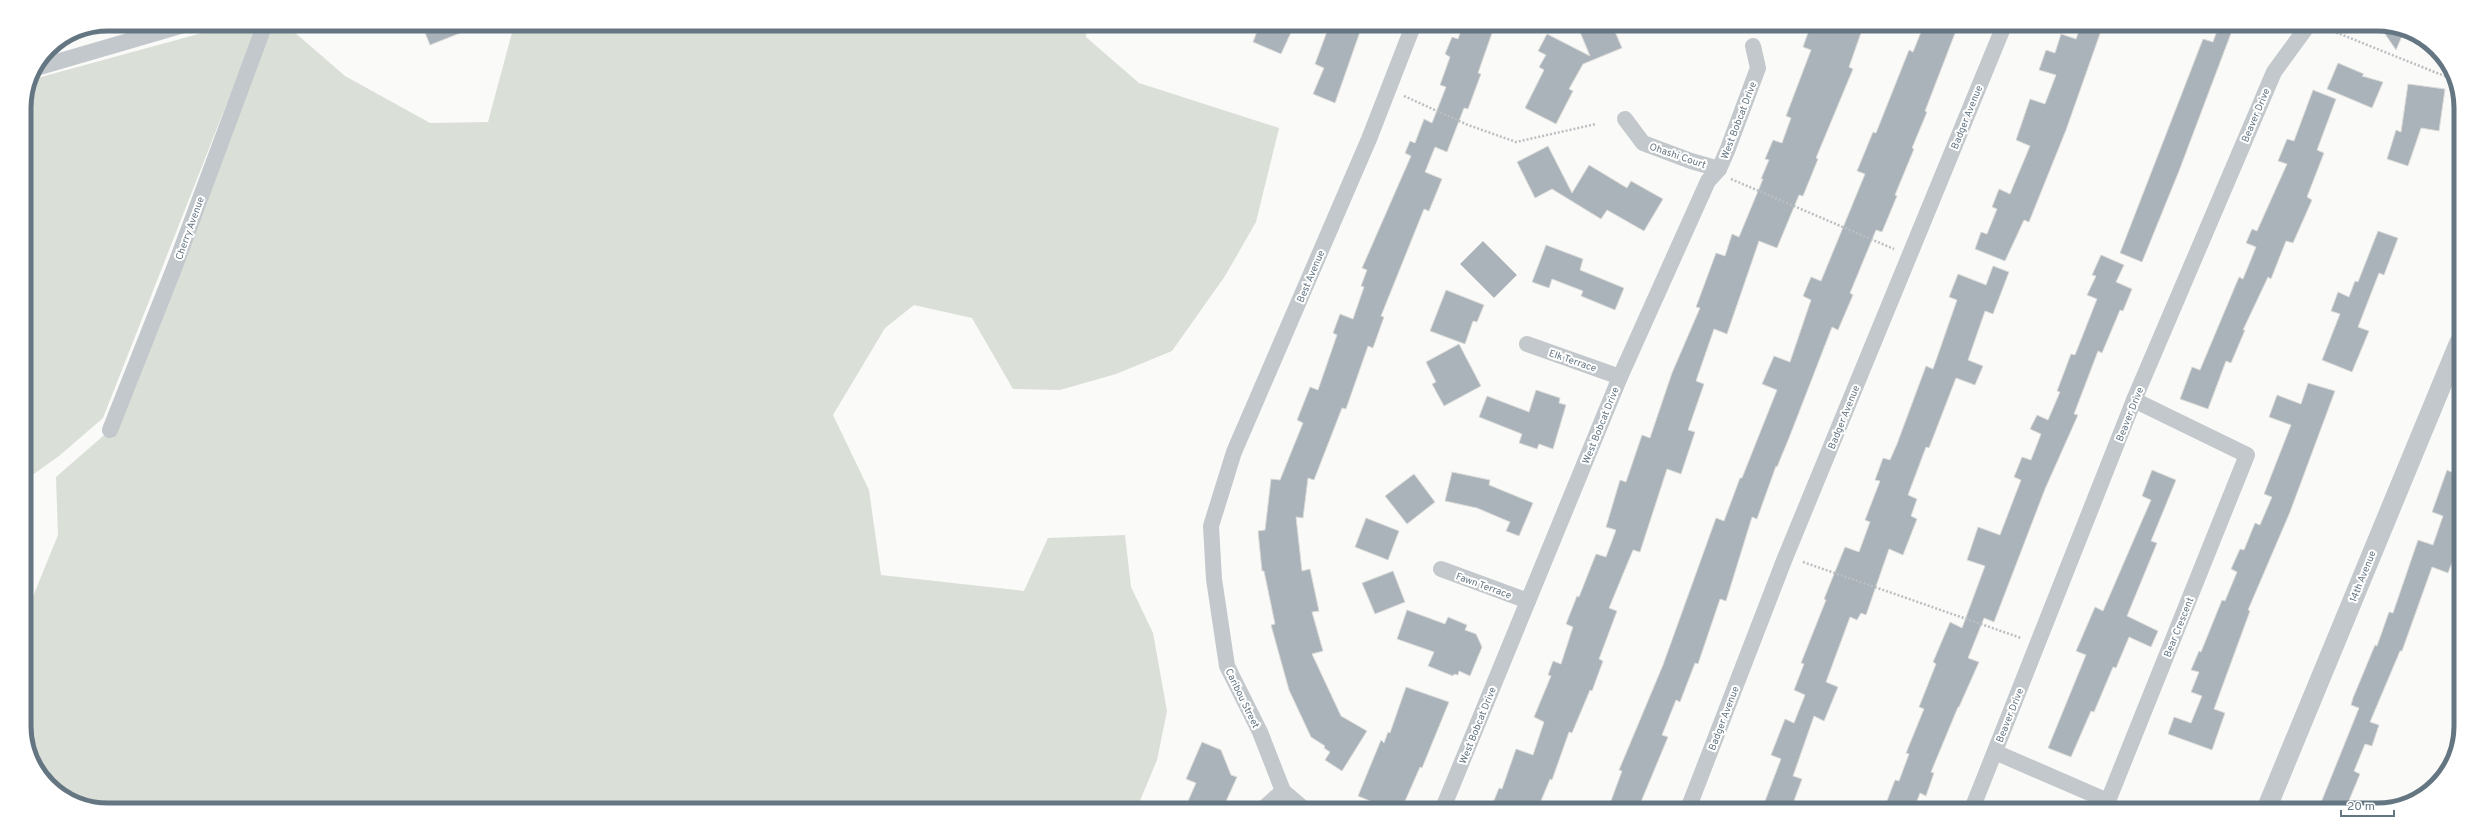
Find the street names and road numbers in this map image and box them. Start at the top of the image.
street label: West Bobcat Drive [1719,80,1760,161]
street label: Badger Avenue [1949,84,1986,152]
street label: Beaver Drive [2239,86,2274,145]
street label: Ohashi Court [1647,141,1708,172]
street label: Cherry Avenue [173,195,208,262]
street label: Best Avenue [1295,248,1328,305]
street label: Elk Terrace [1547,347,1598,376]
street label: Badger Avenue [1826,384,1863,452]
street label: West Bobcat Drive [1580,385,1623,466]
street label: Beaver Drive [2114,385,2147,444]
street label: 14th Avenue [2347,549,2380,604]
street label: Fawn Terrace [1454,570,1513,603]
street label: Bear Crescent [2161,596,2197,659]
street label: Caribou Street [1222,667,1262,731]
street label: Badger Avenue [1706,684,1743,753]
street label: West Bobcat Drive [1457,685,1500,766]
street label: Beaver Drive [1994,686,2027,745]

